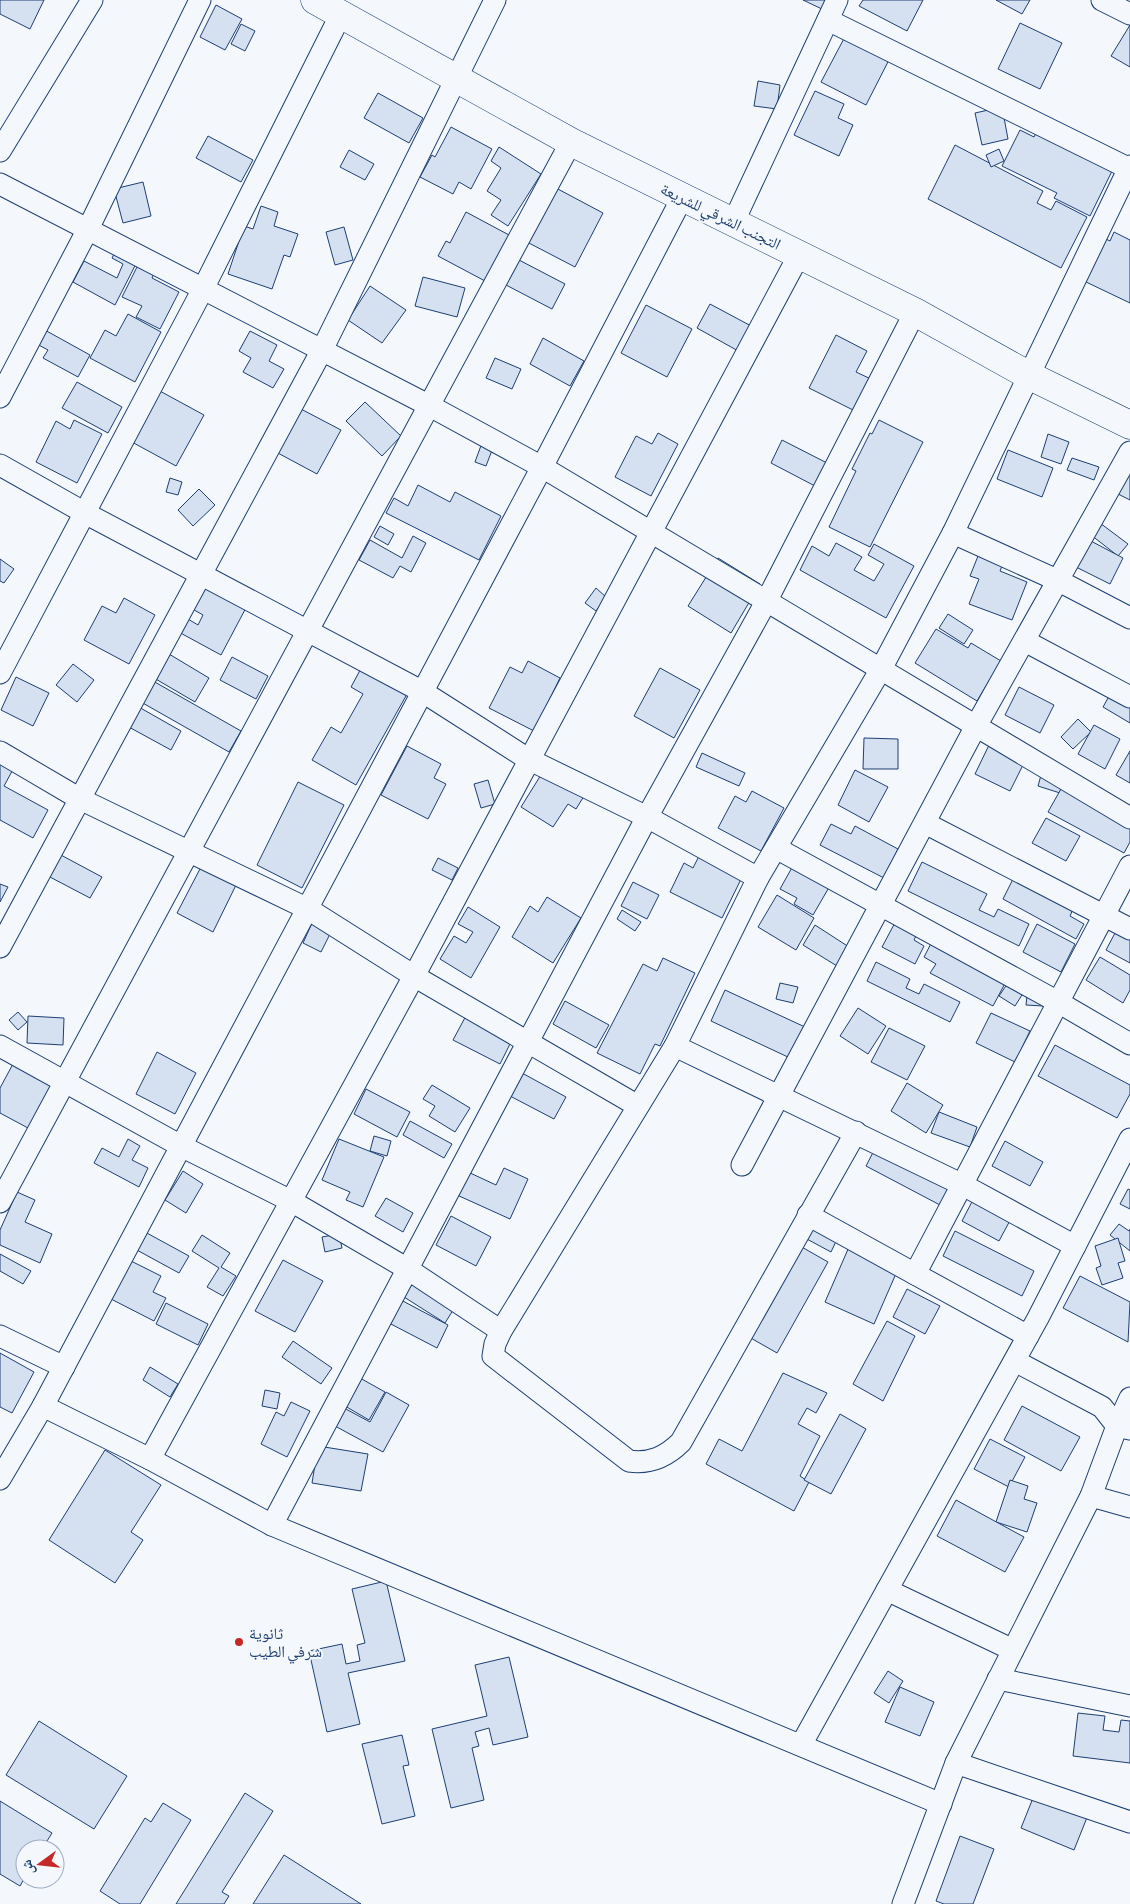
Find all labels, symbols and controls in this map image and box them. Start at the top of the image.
street label: التجنب الشرقي للشريعة [656,179,784,257]
place label: ثانوية شرفي الطيب [249,1624,322,1664]
marker: ثانوية شرفي الطيب [233,1636,245,1648]
north arrow [15,1839,65,1889]
text: ش [18,1858,38,1877]

